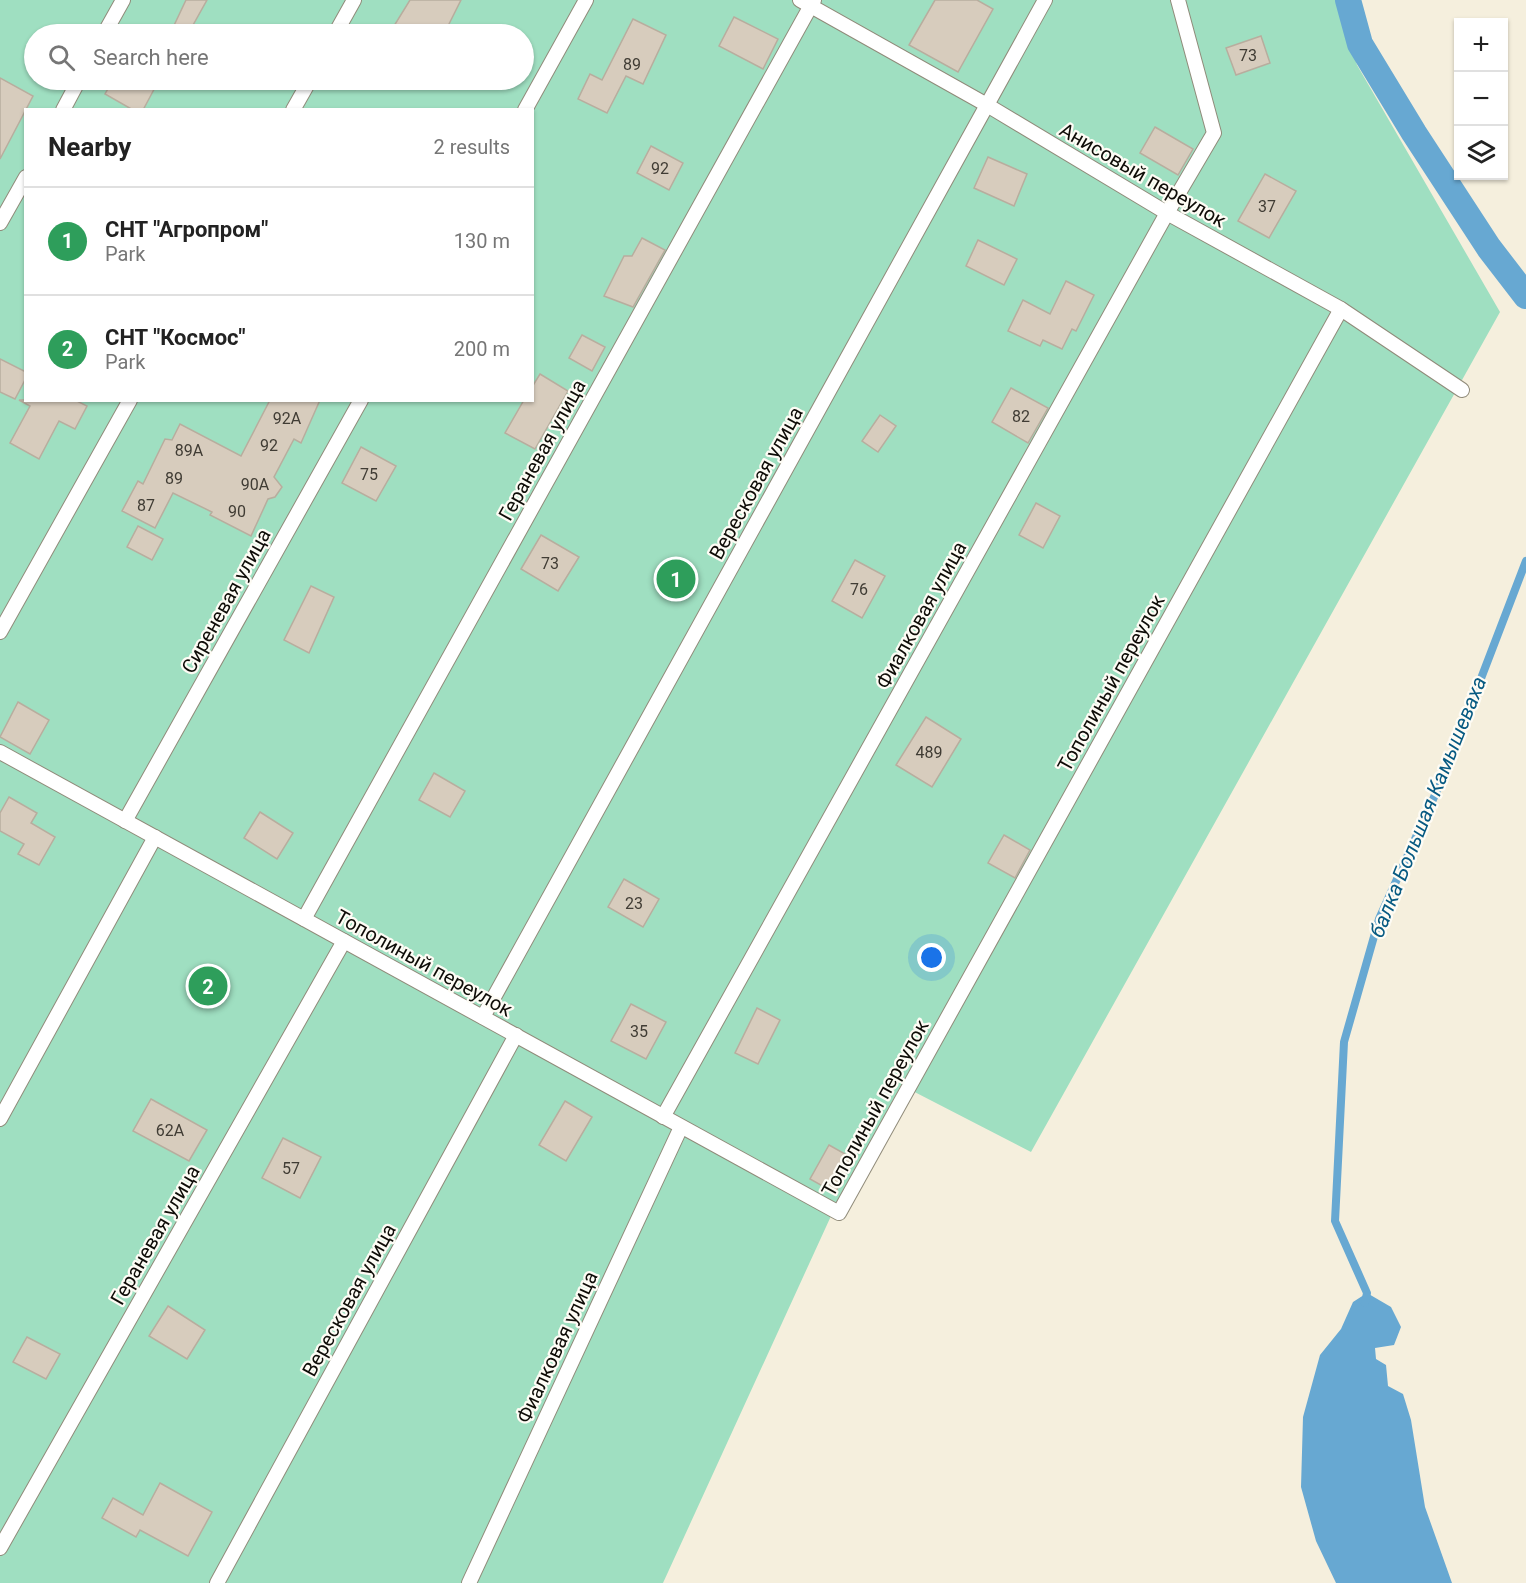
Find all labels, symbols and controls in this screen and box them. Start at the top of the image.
map controls [1454,18,1508,180]
button: + [1454,18,1508,72]
search box [24,24,534,90]
icon: search [45,41,78,74]
text: Search here [93,45,209,70]
house number: 73 [1239,46,1257,65]
house number: 89 [623,55,641,74]
button: − [1454,72,1508,126]
street label: Анисовый переулок [1056,118,1231,233]
button: layers [1454,126,1508,180]
text: Nearby [48,132,131,162]
text: 2 results [434,135,510,159]
house number: 92 [651,159,669,178]
house number: 37 [1258,197,1276,216]
text: СНТ "Агропром" [105,217,268,242]
text: 1 [62,229,73,253]
text: 130 m [454,229,510,253]
text: Park [105,242,145,266]
text: СНТ "Космос" [105,325,245,350]
text: 2 [62,337,73,361]
text: 200 m [454,337,510,361]
text: Park [105,350,145,374]
street label: Гераневая улица [493,375,591,525]
street label: Вересковая улица [704,403,808,563]
house number: 82 [1012,407,1030,426]
house number: 92А [273,409,302,428]
house number: 92 [260,436,278,455]
house number: 89А [175,441,204,460]
house number: 75 [360,465,378,484]
house number: 89 [165,469,183,488]
house number: 90А [241,475,270,494]
house number: 87 [137,496,155,515]
house number: 90 [228,502,246,521]
street label: Сиреневая улица [176,524,276,678]
street label: Фиалковая улица [871,537,971,693]
house number: 73 [541,554,559,573]
pin: 1 [656,556,696,602]
house number: 76 [850,580,868,599]
street label: Тополиный переулок [1052,590,1170,776]
water label: балка Большая Камышеваха [1365,673,1491,941]
house number: 489 [916,743,942,762]
house number: 23 [625,894,643,913]
street label: Тополиный переулок [331,904,517,1022]
your location [917,943,946,972]
pin: 2 [188,964,228,1008]
street label: Тополиный переулок [816,1015,934,1201]
house number: 35 [630,1022,648,1041]
house number: 62А [156,1121,185,1140]
house number: 57 [282,1159,300,1178]
street label: Гераневая улица [105,1161,205,1309]
street label: Вересковая улица [297,1220,401,1380]
street label: Фиалковая улица [511,1267,603,1427]

